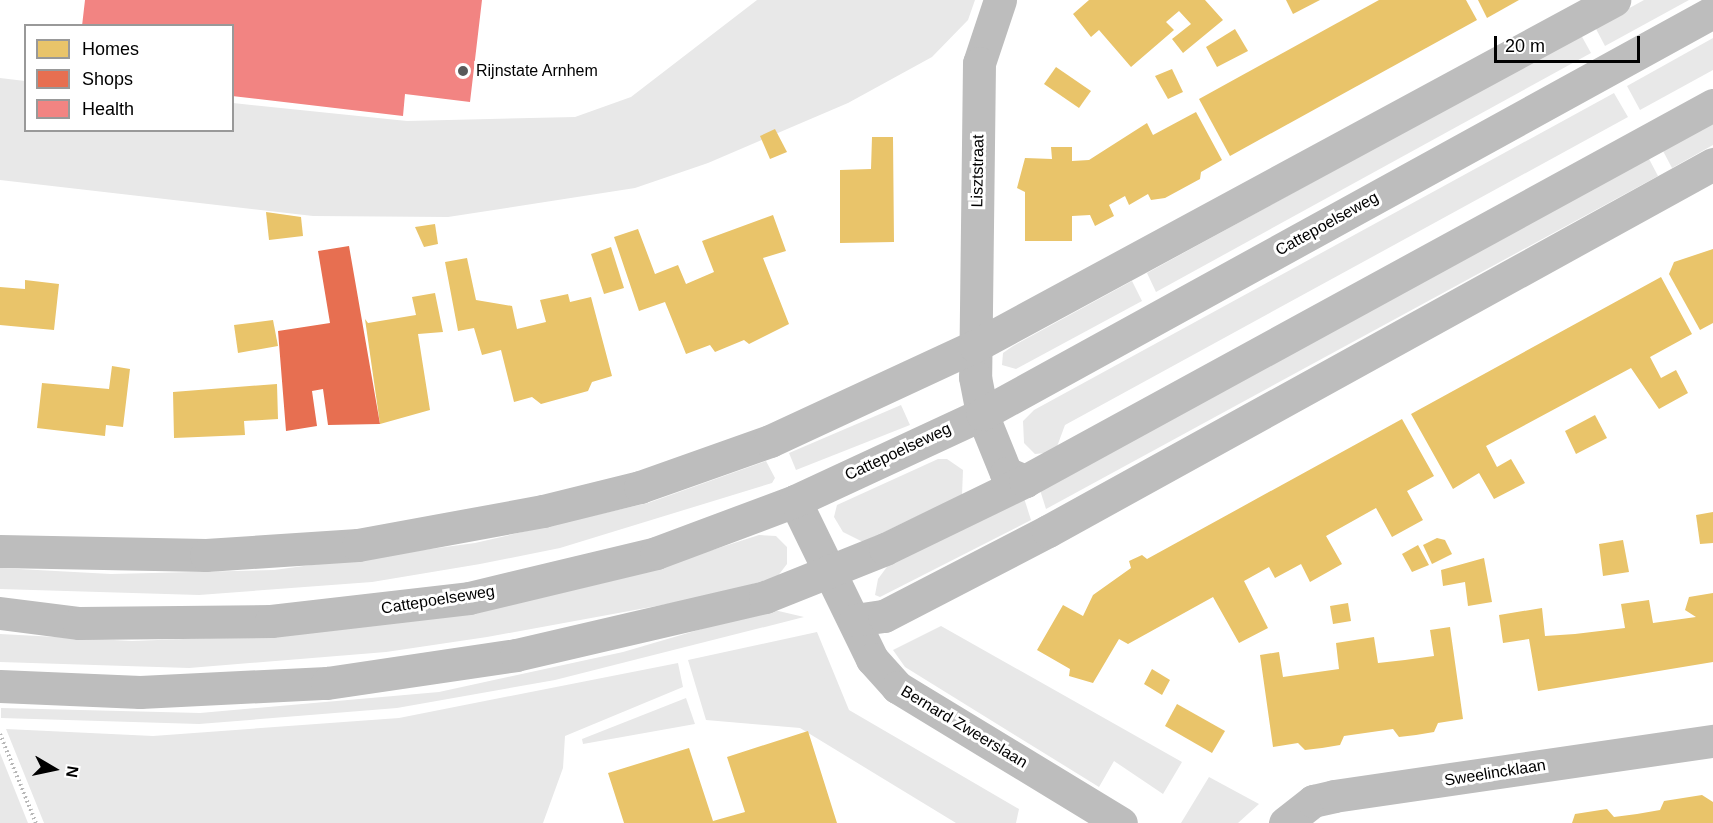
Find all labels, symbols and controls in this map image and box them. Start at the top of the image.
legend [24,24,234,132]
scale bar [1497,24,1642,62]
text: 20 m [1505,36,1545,56]
text: Homes [82,39,139,59]
place label: Rijnstate Arnhem [476,61,599,81]
marker: Rijnstate Arnhem [454,62,472,80]
text: Shops [82,69,133,89]
text: Health [82,99,134,119]
street label: Lisztstraat [968,134,988,208]
street label: Cattepoelseweg [1272,188,1382,260]
street label: Cattepoelseweg [842,419,954,485]
street label: Cattepoelseweg [380,582,496,618]
street label: Bernard Zweerslaan [897,682,1031,772]
north arrow [24,739,84,799]
street label: Sweelincklaan [1443,756,1547,790]
text: N [63,765,82,779]

